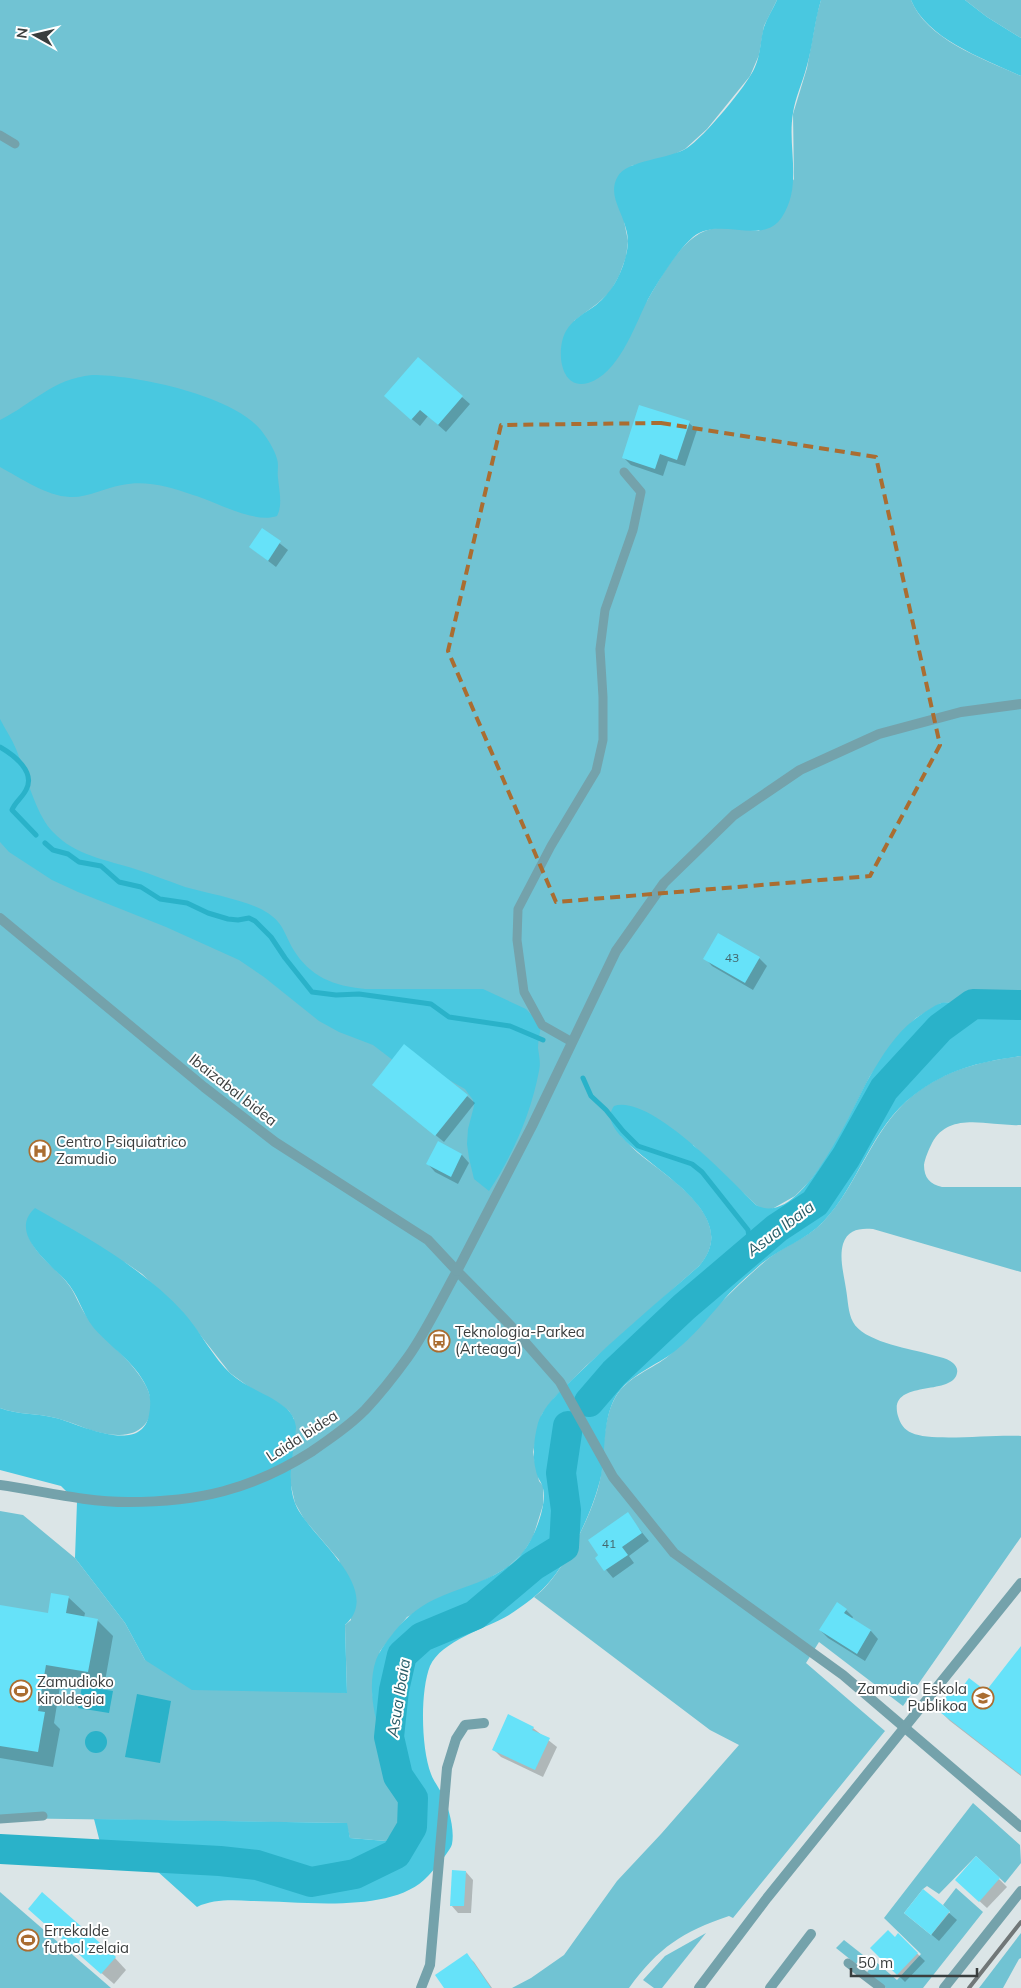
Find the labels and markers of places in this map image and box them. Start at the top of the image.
place label: Centro Psiquiatrico Zamudio [56,1132,187,1168]
hospital icon: Centro Psiquiatrico Zamudio [28,1139,52,1163]
place label: Teknologia-Parkea (Arteaga) [455,1322,585,1358]
bus stop icon: Teknologia-Parkea (Arteaga) [427,1329,451,1353]
place label: Zamudioko kiroldegia [37,1672,114,1708]
sports icon: Zamudioko kiroldegia [9,1679,33,1703]
place label: Zamudio Eskola Publikoa [858,1679,967,1715]
school or university icon: Zamudio Eskola Publikoa [971,1686,995,1710]
place label: Errekalde futbol zelaia [44,1921,129,1957]
sports icon: Errekalde futbol zelaia [16,1928,40,1952]

